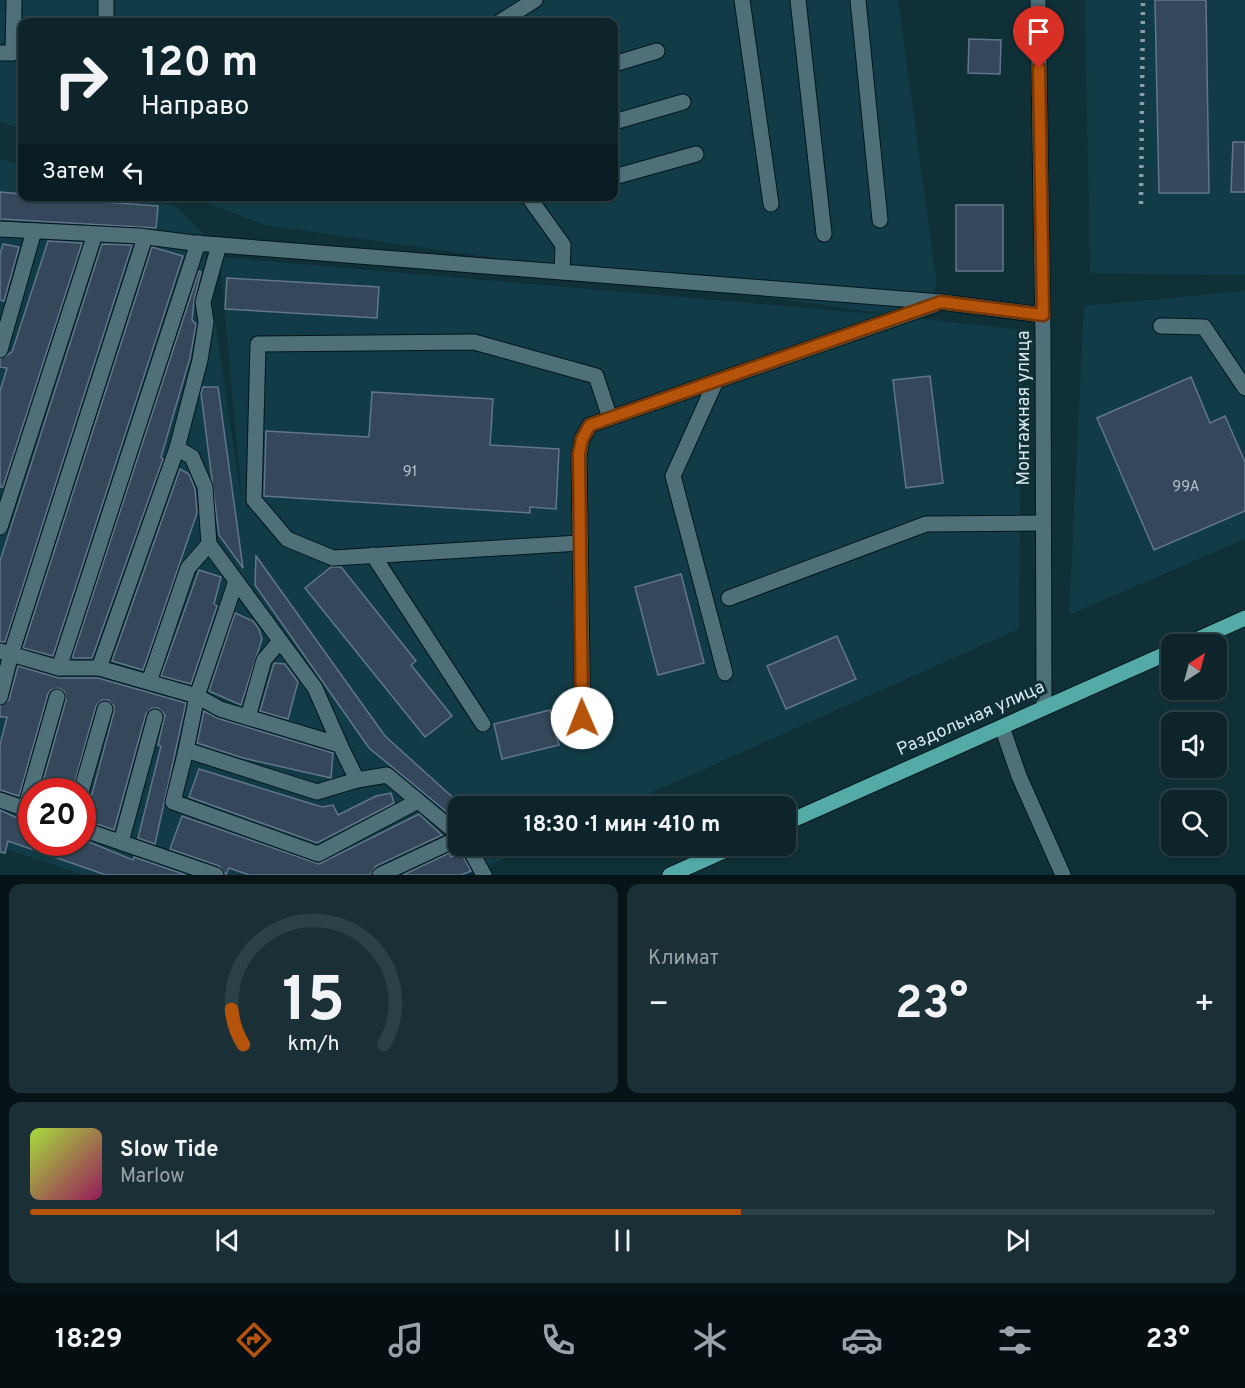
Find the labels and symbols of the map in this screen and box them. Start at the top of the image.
pin [1013,6,1064,68]
street label: Монтажная улица [1013,330,1036,486]
house number: 91 [403,463,417,482]
house number: 99А [1172,478,1200,497]
north arrow [1161,634,1227,700]
street label: Раздольная улица [894,676,1048,762]
position arrow [550,686,614,750]
speed limit sign: 20 [18,778,96,856]

